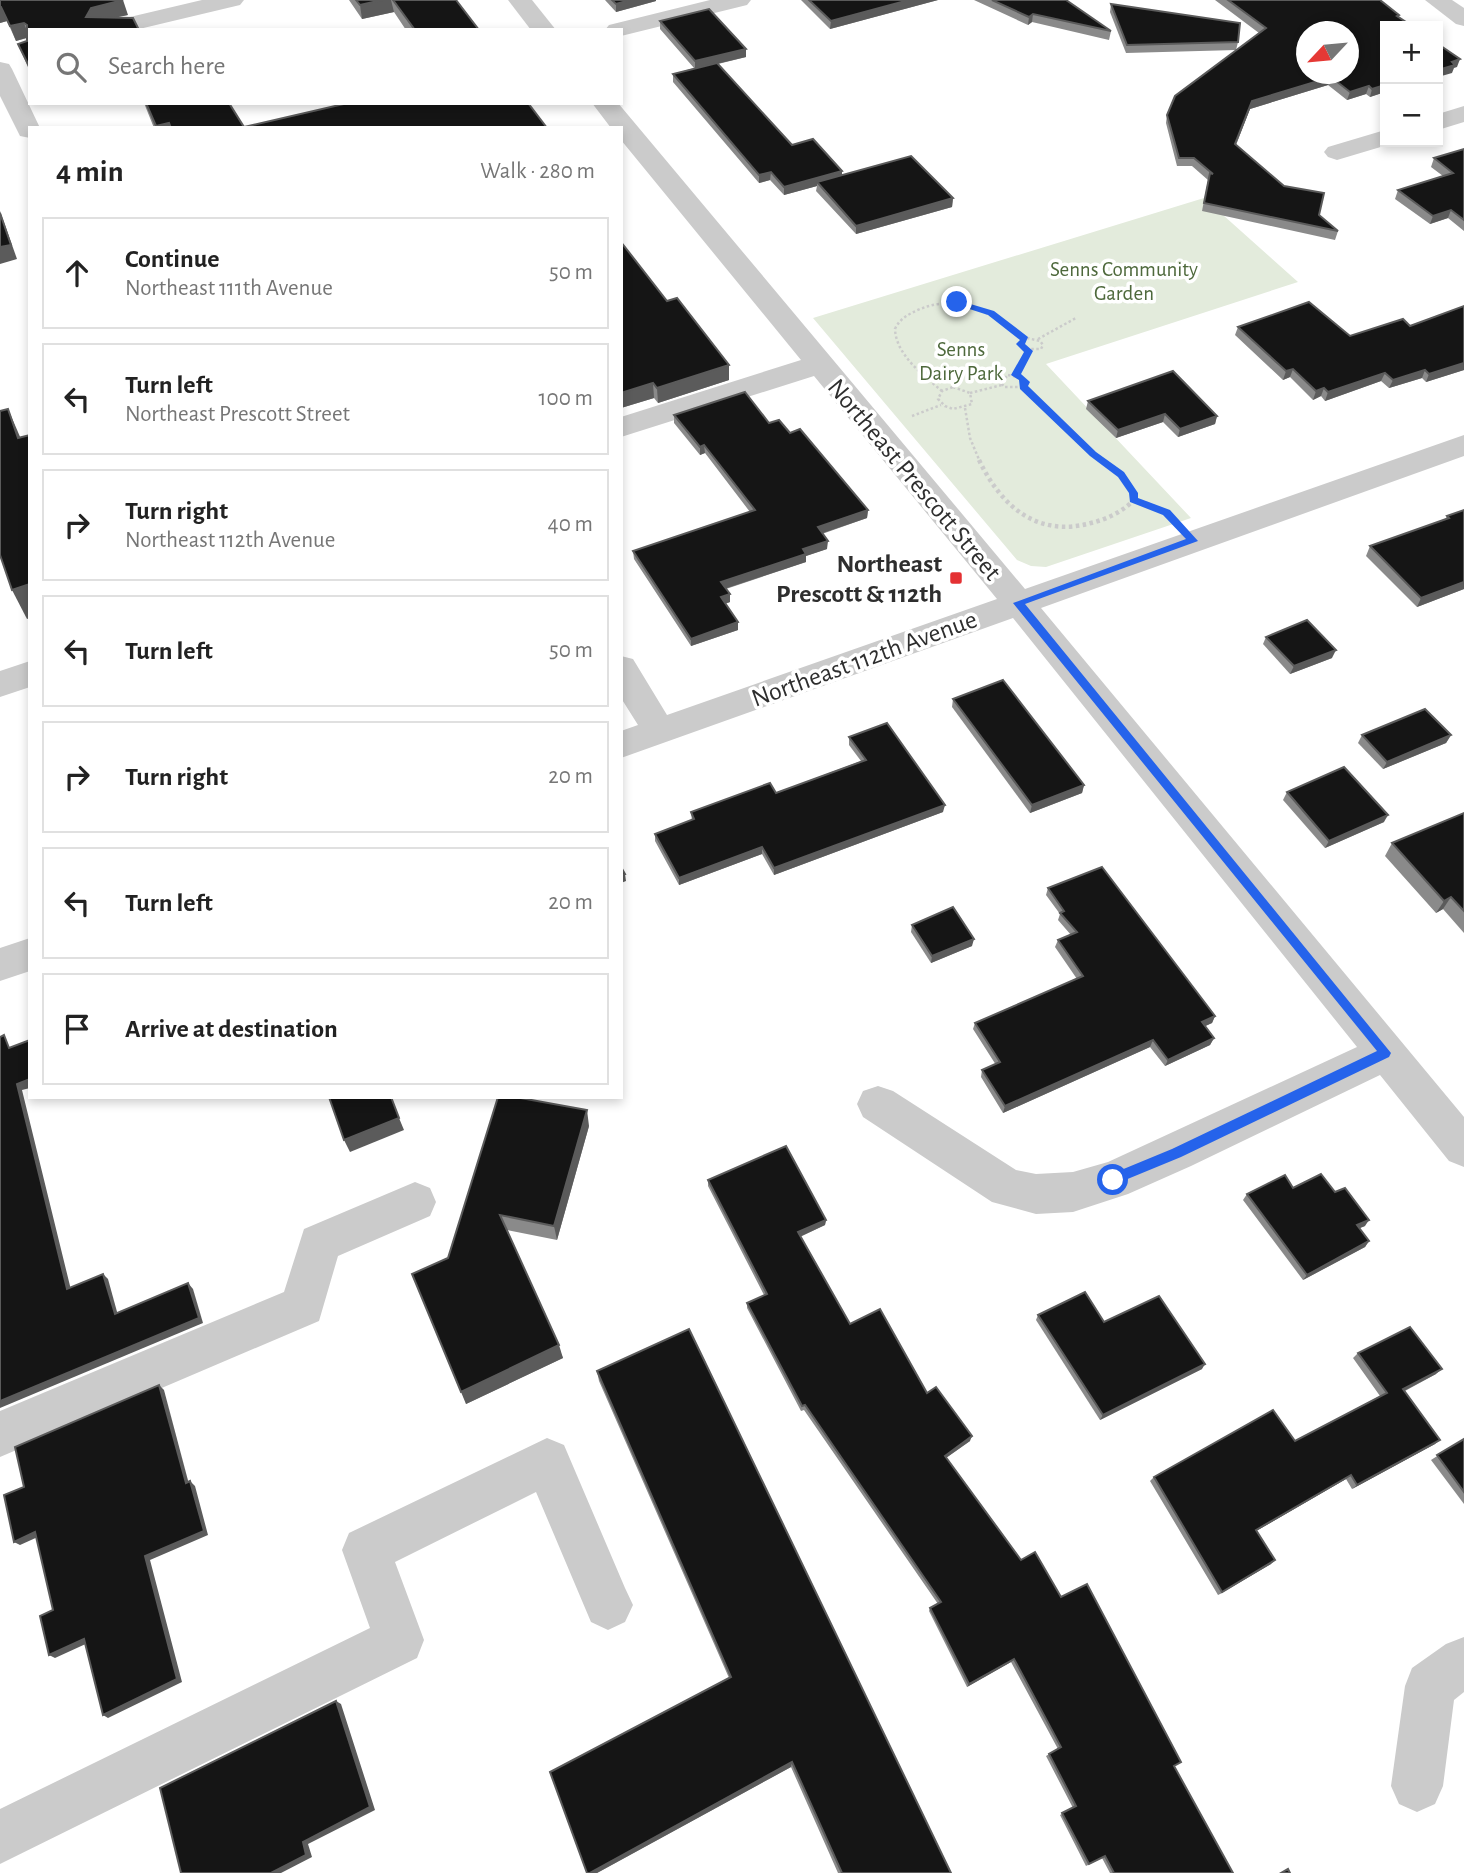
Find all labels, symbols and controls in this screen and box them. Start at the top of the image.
north arrow [1296,21,1359,84]
map controls [1380,21,1443,147]
button: + [1380,21,1443,84]
search box [28,28,623,105]
icon: search [52,48,90,86]
text: Search here [108,53,226,79]
button: − [1380,84,1443,147]
text: 4 min [56,157,124,187]
text: Walk · 280 m [480,160,595,183]
text: Continue [125,246,220,272]
icon: ahead [58,254,96,292]
park label: Senns Community Garden [1050,259,1198,304]
text: 50 m [549,261,593,284]
text: Northeast 111th Avenue [125,277,333,300]
route end [941,286,972,317]
park label: Senns Dairy Park [919,339,1003,384]
text: Turn left [125,372,213,398]
street label: Northeast Prescott Street [823,374,1006,585]
icon: left [58,380,96,418]
text: 100 m [539,387,593,410]
text: Northeast Prescott Street [125,403,350,426]
text: Turn right [125,498,228,524]
icon: right [58,506,96,544]
text: 40 m [548,513,593,536]
text: Northeast 112th Avenue [125,529,335,552]
place label: Northeast Prescott & 112th [776,551,942,607]
marker: Northeast Prescott & 112th [948,570,964,586]
street label: Northeast 112th Avenue [748,606,981,712]
icon: left [58,632,96,670]
text: Turn left [125,638,213,664]
text: 50 m [549,639,593,662]
icon: right [58,758,96,796]
text: Turn right [125,764,228,790]
text: 20 m [548,765,593,788]
icon: left [58,884,96,922]
text: Turn left [125,890,213,916]
text: 20 m [548,891,593,914]
icon: arrive [58,1010,96,1048]
text: Arrive at destination [125,1016,338,1042]
route start [1097,1164,1128,1195]

